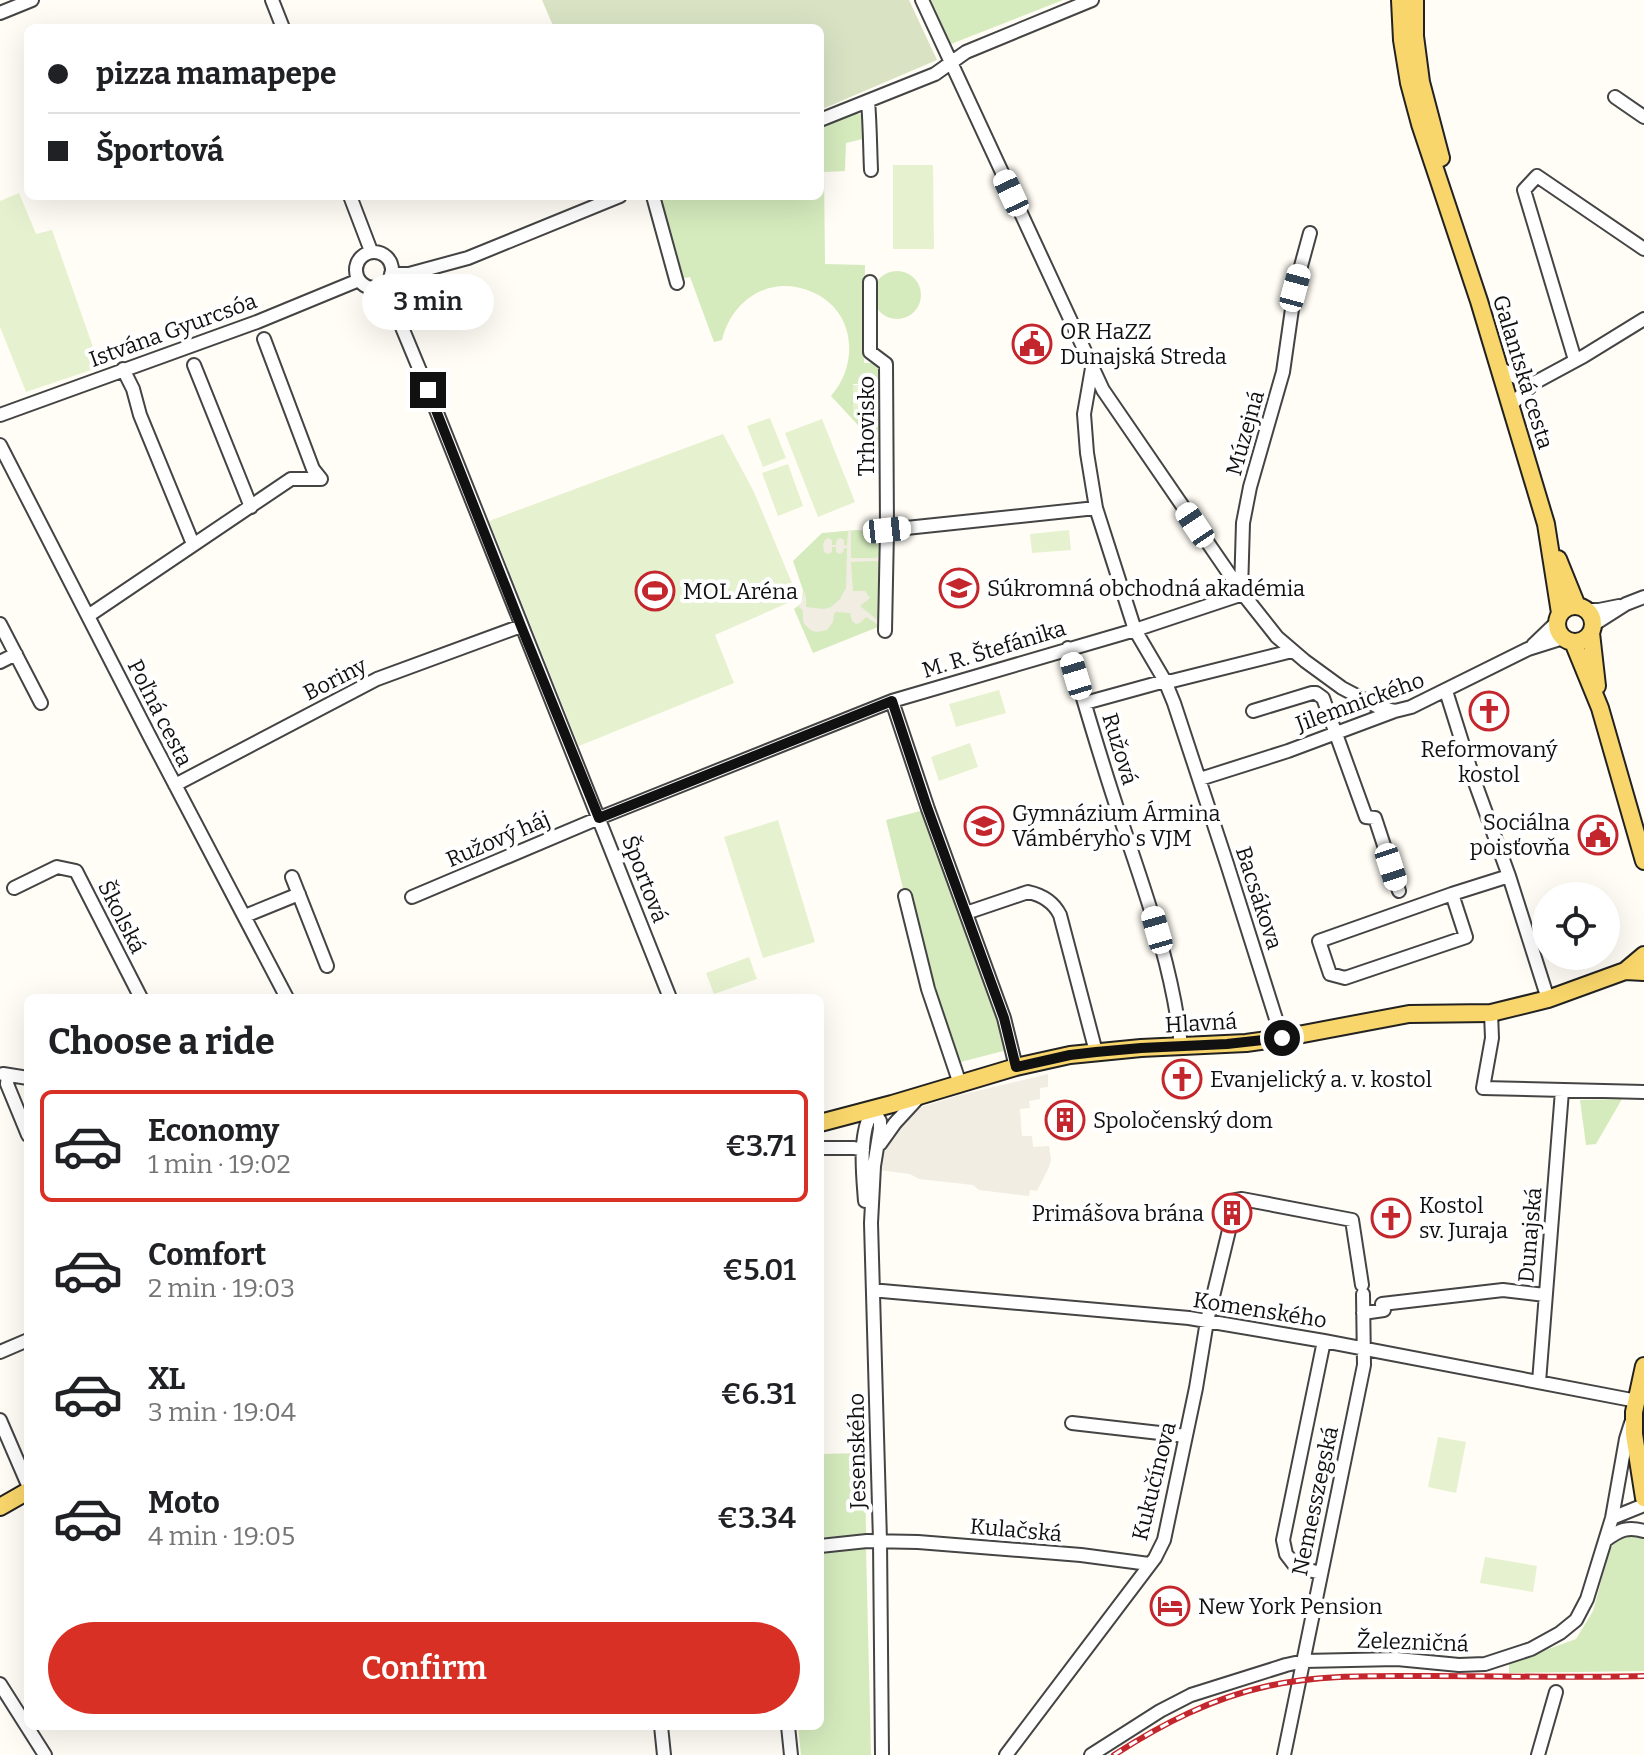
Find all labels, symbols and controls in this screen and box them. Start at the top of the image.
text: pizza mamapepe [96,56,337,92]
text: Športová [96,133,224,169]
car [990,166,1032,220]
car [1277,262,1313,314]
callout: 3 min [362,274,494,330]
text: 3 min [393,286,463,317]
street label: Istvána Gyurcsóa [86,287,260,373]
street label: Galantská cesta [1487,292,1559,452]
place label: OR HaZZ Dunajská Streda [1060,318,1227,370]
public building icon: OR HaZZ Dunajská Streda [1011,323,1053,365]
route end [410,372,446,408]
street label: Trhovisko [853,376,880,476]
street label: Múzejná [1220,387,1270,479]
car [1172,498,1218,552]
car [862,516,912,544]
school or university icon: Súkromná obchodná akadémia [938,567,980,609]
sports icon: MOL Aréna [634,570,676,612]
place label: Súkromná obchodná akadémia [987,575,1305,602]
place label: MOL Aréna [683,578,798,605]
street label: M. R. Štefánika [919,614,1069,684]
car [1058,650,1094,702]
street label: Boriny [299,651,372,706]
street label: Poľná cesta [122,655,198,771]
street label: Jilemnického [1291,666,1428,738]
church icon: Reformovaný kostol [1468,690,1510,732]
street label: Ružová [1096,710,1144,788]
place label: Reformovaný kostol [1421,736,1558,788]
place label: Gymnázium Ármina Vámbéryho s VJM [1012,800,1221,852]
street label: Ružový háj [442,805,554,873]
school or university icon: Gymnázium Ármina Vámbéryho s VJM [963,805,1005,847]
place label: Sociálna poisťovňa [1470,809,1570,861]
public building icon: Sociálna poisťovňa [1577,814,1619,856]
street label: Športová [616,832,674,926]
car [1372,840,1410,894]
street label: Bacsákova [1230,843,1288,953]
street label: Školská [92,876,152,958]
map controls [1532,882,1620,970]
button: locate [1532,882,1620,970]
car [1139,904,1175,956]
street label: Hlavná [1164,1008,1238,1038]
text: Choose a ride [48,1020,275,1064]
route start [1264,1020,1300,1056]
church icon: Evanjelický a. v. kostol [1161,1058,1203,1100]
place label: Evanjelický a. v. kostol [1210,1066,1432,1093]
building icon: Spoločenský dom [1044,1099,1086,1141]
place label: Spoločenský dom [1093,1107,1273,1134]
icon: car [52,1110,124,1182]
text: Economy [148,1113,279,1149]
text: €3.71 [725,1128,796,1164]
text: 1 min · 19:02 [148,1149,291,1180]
street label: Dunajská [1512,1186,1548,1284]
building icon: Primášova brána [1211,1192,1253,1234]
place label: Kostol sv. Juraja [1419,1192,1508,1244]
church icon: Kostol sv. Juraja [1370,1197,1412,1239]
place label: Primášova brána [1032,1200,1204,1227]
icon: car [52,1234,124,1306]
text: Comfort [148,1237,266,1273]
text: €5.01 [722,1252,796,1288]
text: 2 min · 19:03 [148,1273,295,1304]
street label: Komenského [1191,1286,1329,1334]
icon: car [52,1358,124,1430]
text: XL [148,1361,185,1397]
text: €6.31 [720,1376,796,1412]
street label: Jesenského [842,1393,872,1510]
text: 3 min · 19:04 [148,1397,296,1428]
street label: Kukučínova [1126,1419,1182,1543]
street label: Nemesszegská [1286,1424,1344,1578]
icon: car [52,1482,124,1554]
text: Moto [148,1485,220,1521]
text: €3.34 [717,1500,796,1536]
street label: Kulačská [969,1513,1063,1547]
text: 4 min · 19:05 [148,1521,295,1552]
hotel icon: New York Pension [1149,1585,1191,1627]
place label: New York Pension [1198,1593,1382,1620]
button: Confirm [48,1622,800,1714]
street label: Železničná [1357,1627,1469,1657]

